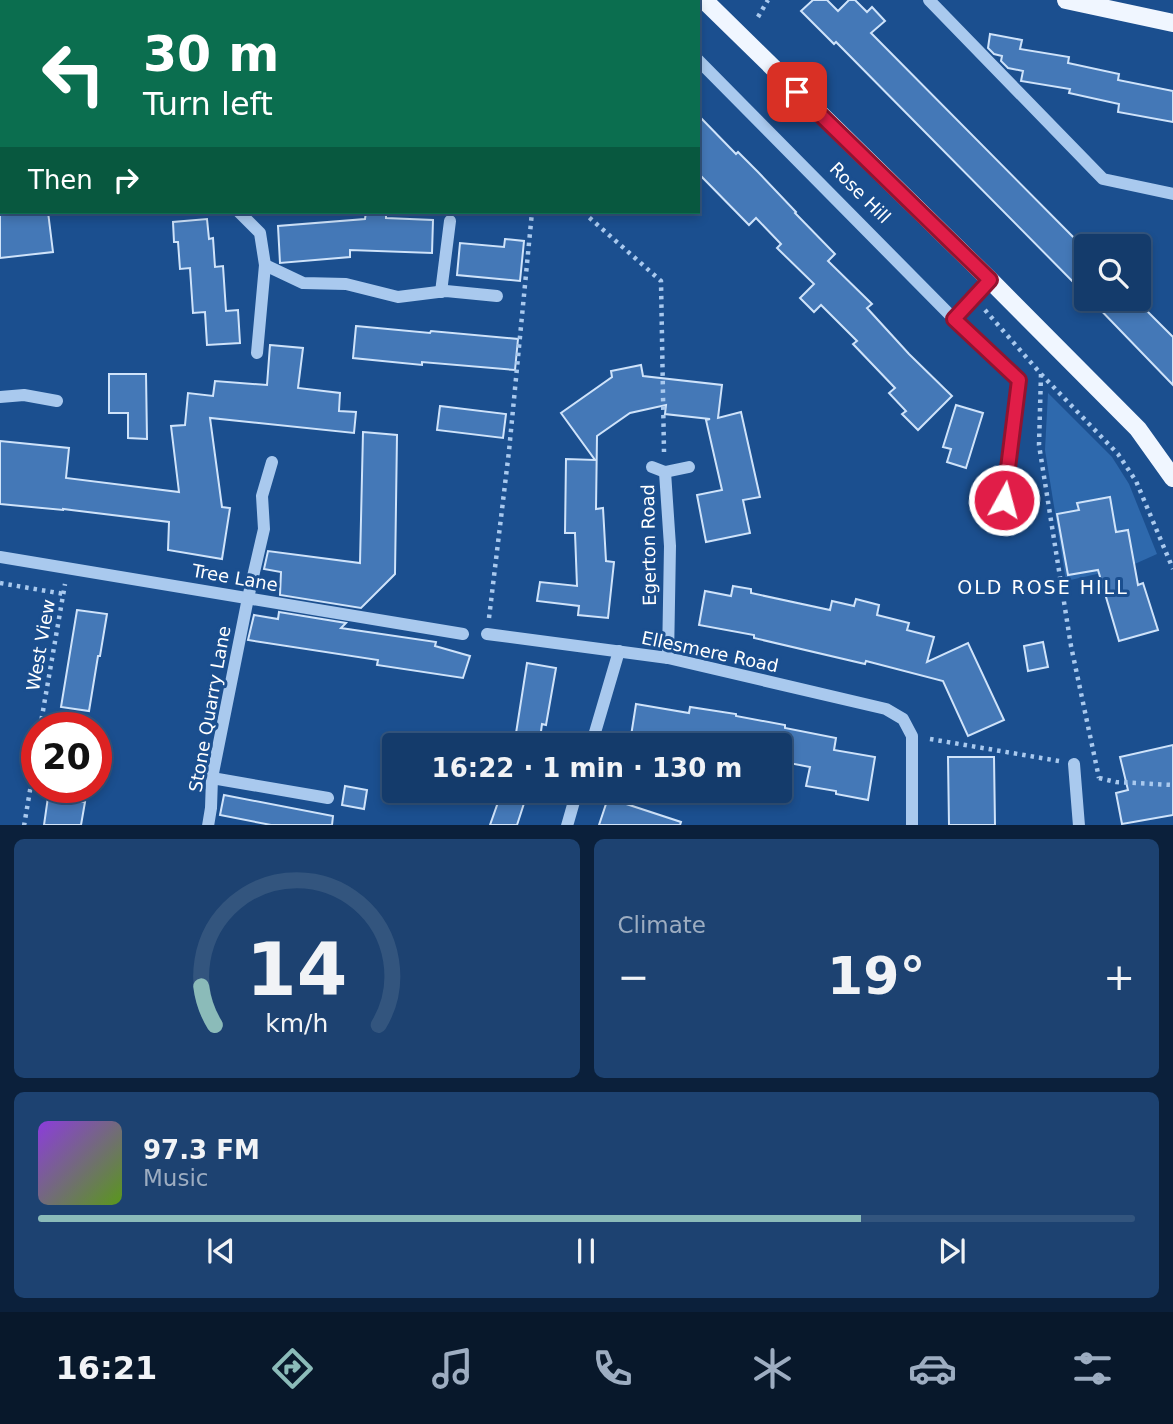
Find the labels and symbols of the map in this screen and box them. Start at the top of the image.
pin [767,62,827,122]
street label: Rose Hill [826,158,895,227]
position arrow [967,463,1041,537]
street label: Egerton Road [637,484,660,606]
street label: Tree Lane [190,559,280,595]
district label: OLD ROSE HILL [957,576,1129,598]
street label: West View [22,597,59,692]
street label: Stone Quarry Lane [185,624,234,794]
street label: Ellesmere Road [640,627,780,676]
speed limit sign: 20 [21,712,112,803]

